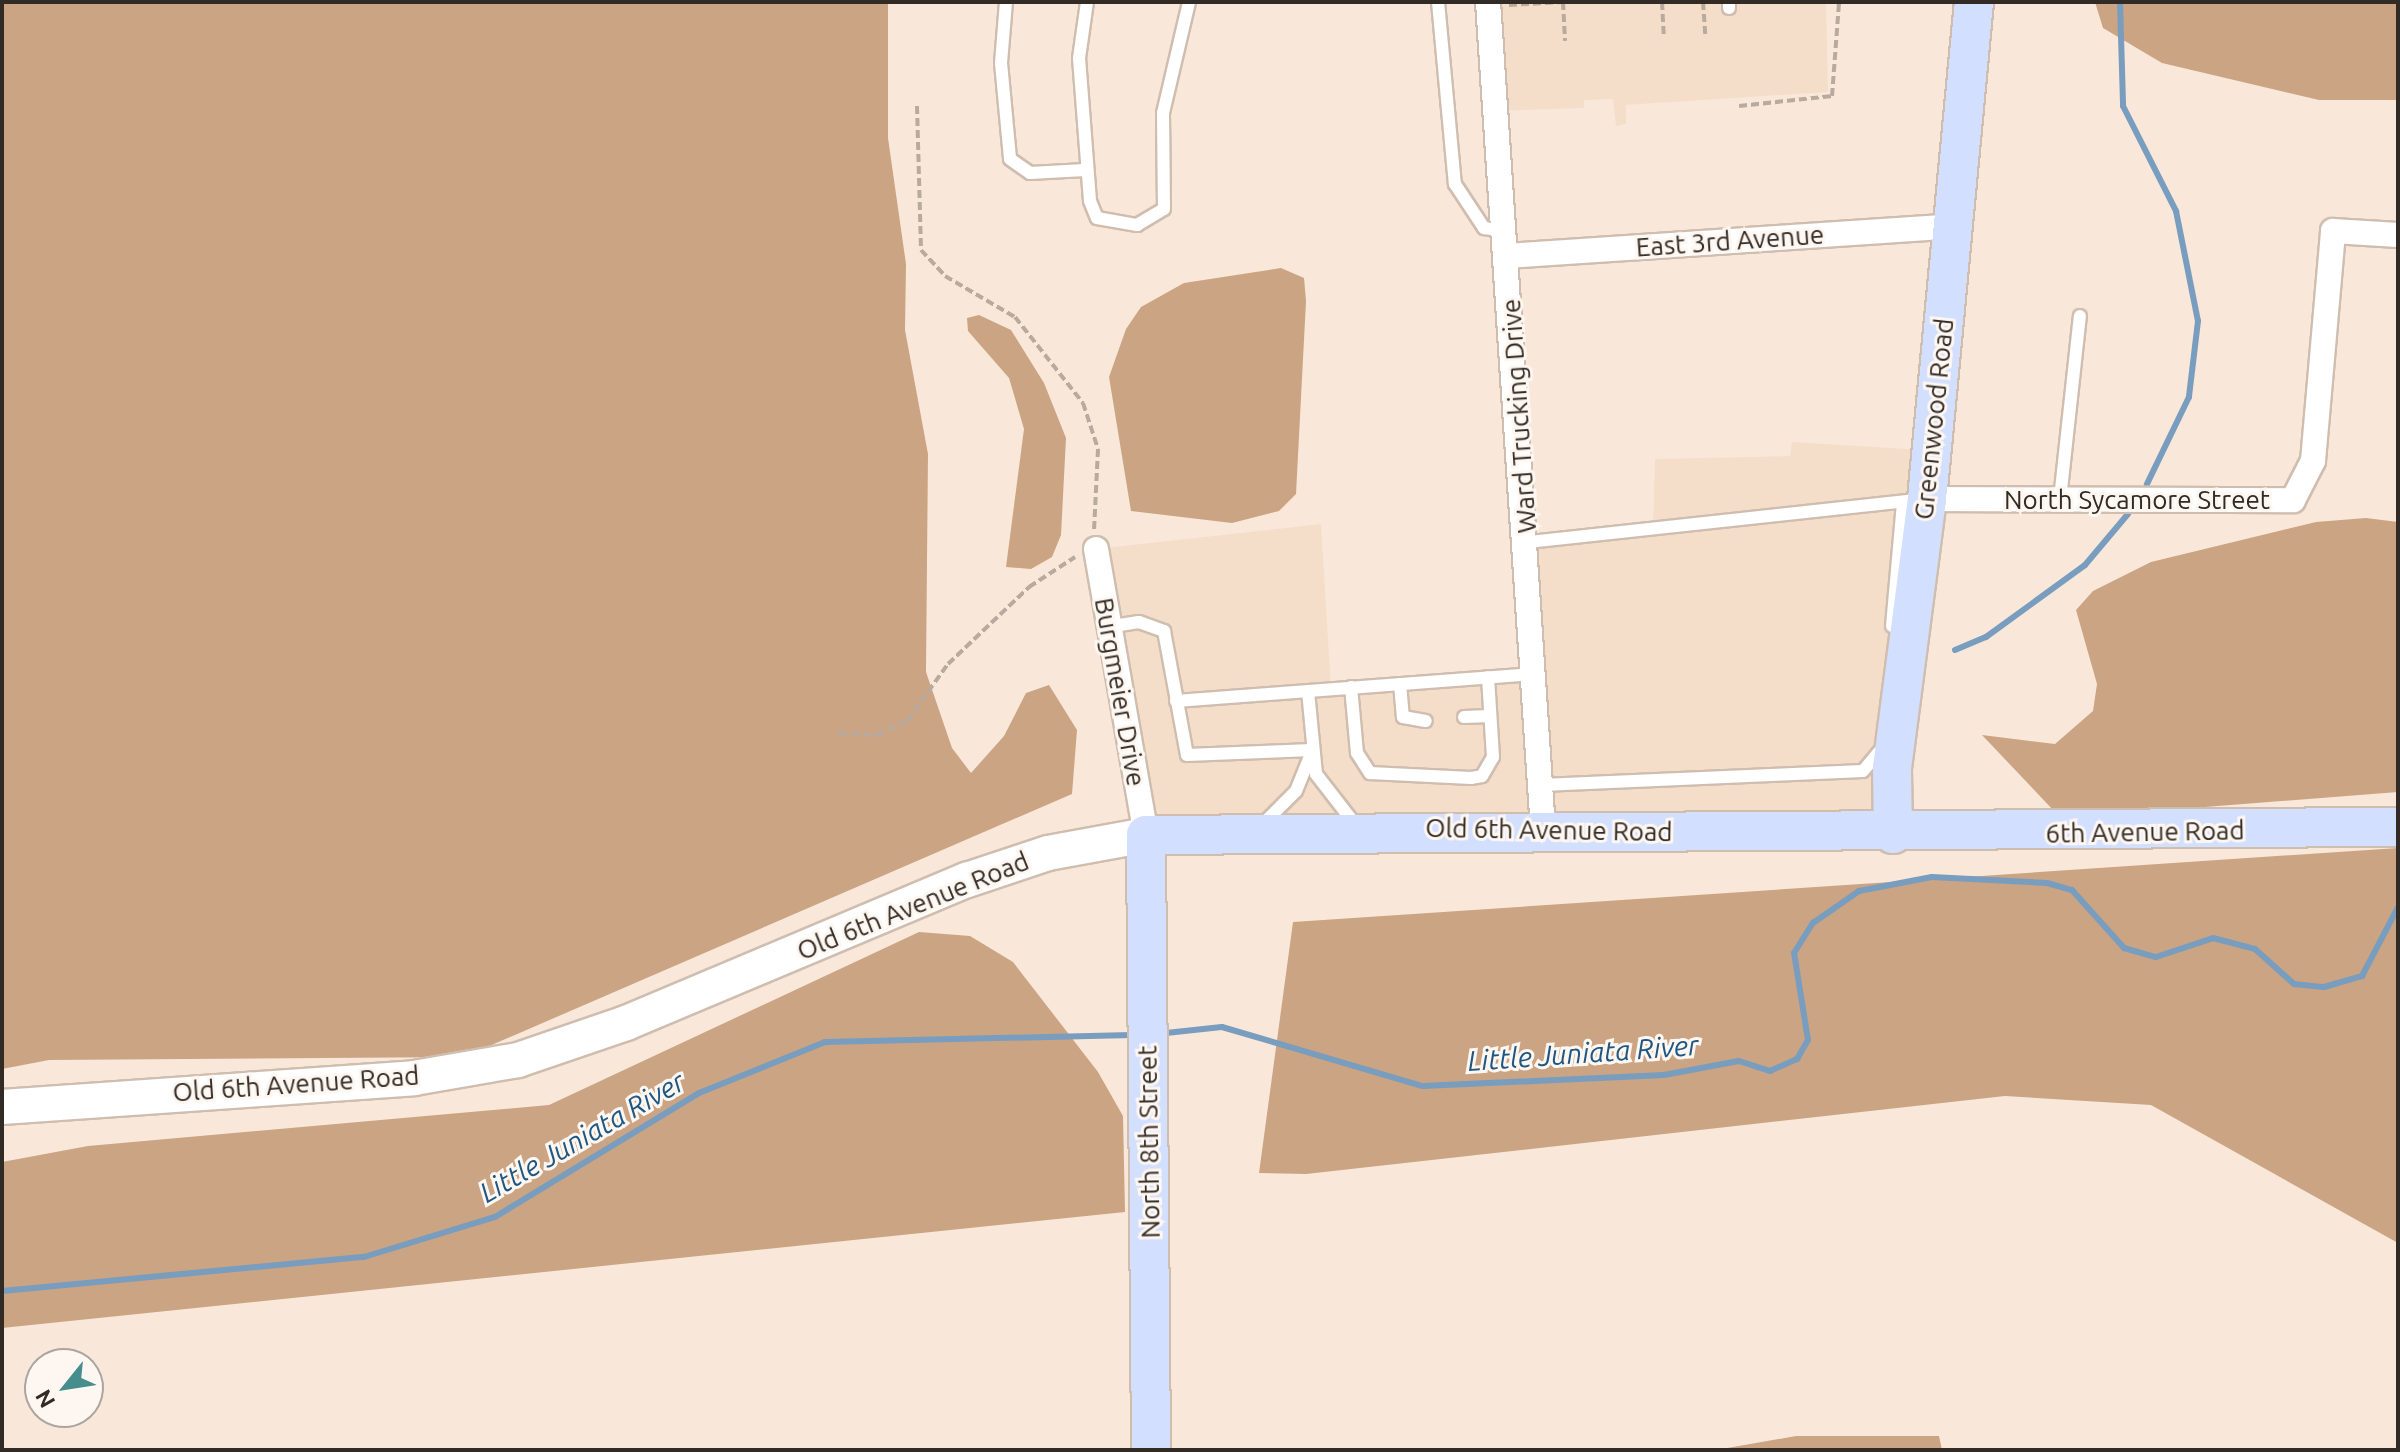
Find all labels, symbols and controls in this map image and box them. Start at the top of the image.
street label: East 3rd Avenue [1635,219,1825,263]
street label: Ward Trucking Drive [1495,298,1543,534]
street label: Greenwood Road [1908,317,1960,521]
street label: North Sycamore Street [2004,484,2270,516]
street label: Burgmeier Drive [1088,595,1152,789]
street label: Old 6th Avenue Road [1425,812,1673,848]
street label: 6th Avenue Road [2045,815,2245,849]
street label: Old 6th Avenue Road [793,845,1033,967]
water label: Little Juniata River [1466,1028,1700,1078]
street label: North 8th Street [1132,1045,1166,1239]
street label: Old 6th Avenue Road [172,1060,420,1108]
water label: Little Juniata River [473,1065,691,1209]
north arrow [24,1348,104,1428]
text: N [30,1386,59,1413]

